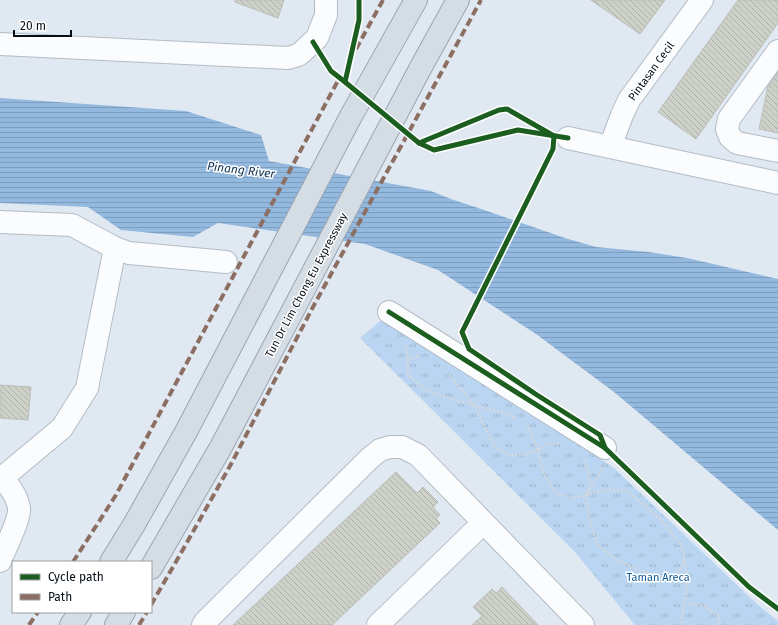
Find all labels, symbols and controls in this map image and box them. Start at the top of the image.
scale bar [14,12,71,38]
text: 20 m [20,19,46,33]
street label: Pintasan Cecil [626,39,677,103]
water label: Pinang River [206,159,276,181]
street label: Tun Dr Lim Chong Eu Expressway [263,210,350,360]
legend [12,561,152,613]
text: Cycle path [48,570,104,584]
park label: Taman Areca [626,571,690,584]
text: Path [48,590,72,604]

